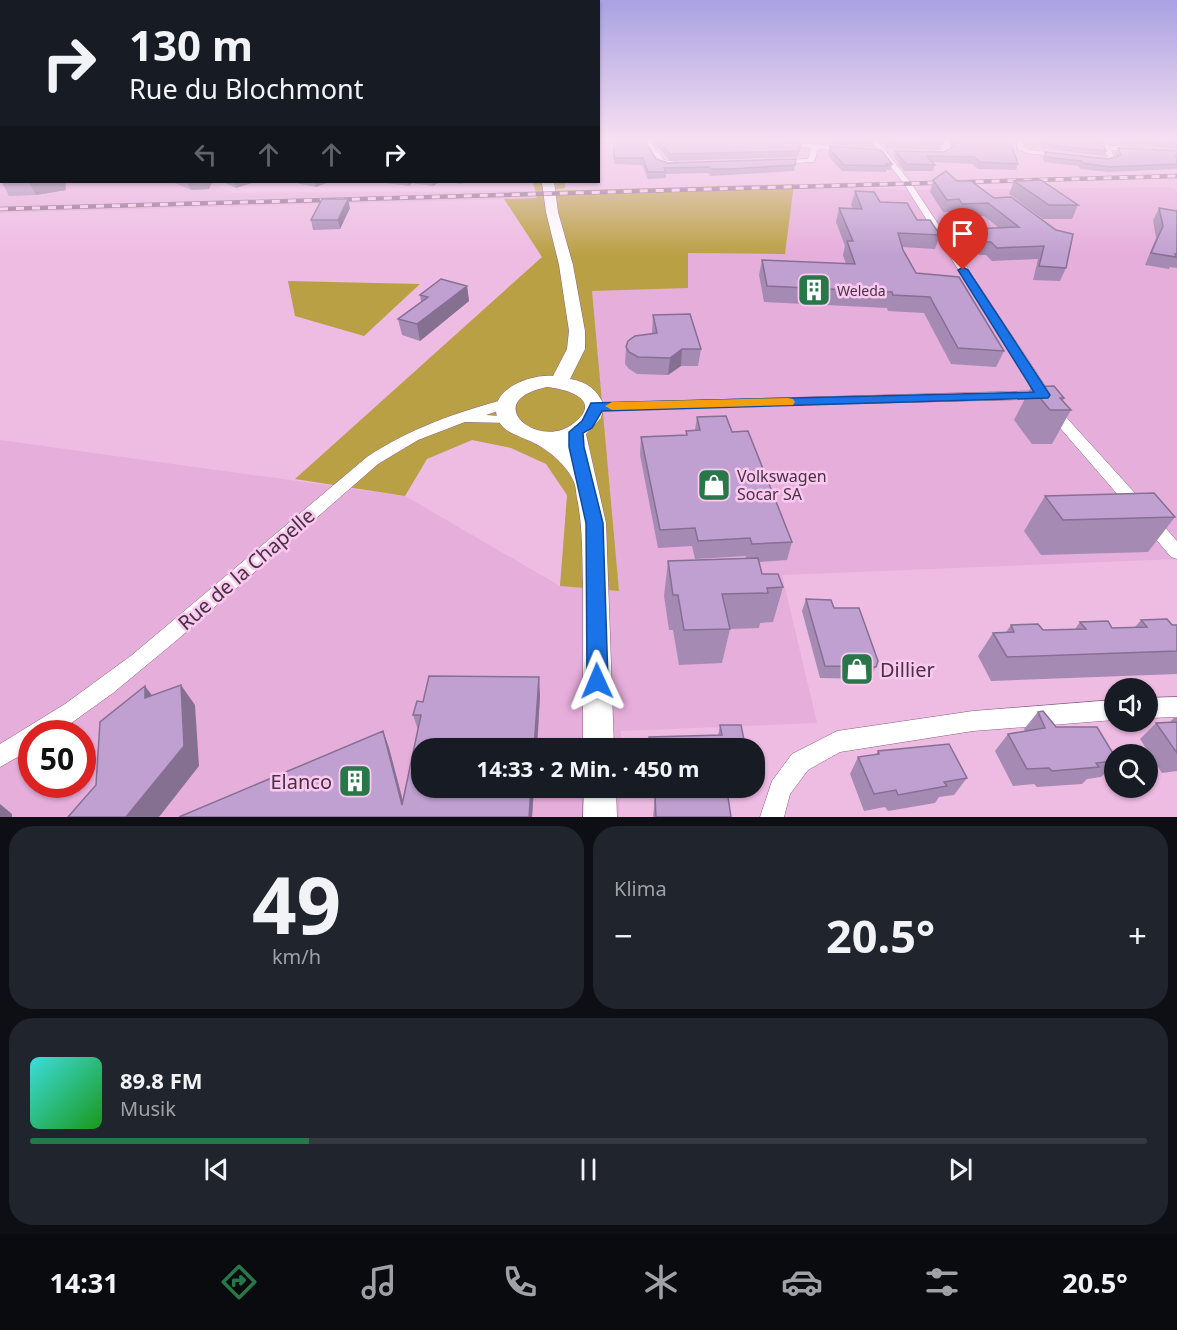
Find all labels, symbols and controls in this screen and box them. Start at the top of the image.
text: 130 m [129,16,253,73]
icon: right [30,24,108,102]
text: Rue du Blochmont [129,70,364,107]
icon: left [189,138,222,171]
icon: ahead [252,138,285,171]
icon: ahead [315,138,348,171]
icon: right [378,138,411,171]
pin [937,208,988,270]
icon: arrive [946,217,979,250]
building icon: Weleda [796,272,832,308]
place label: Weleda [837,281,886,300]
place label: Volkswagen Socar SA [737,465,827,505]
shop icon: Volkswagen Socar SA [696,467,732,503]
street label: Rue de la Chapelle [172,502,320,636]
position arrow [565,649,629,713]
shop icon: Dillier [839,651,875,687]
place label: Dillier [880,656,935,683]
map controls [1104,678,1158,798]
button: sound [1104,678,1158,732]
speed limit sign: 50 [18,720,96,798]
button: search [1104,744,1158,798]
text: 14:33 · 2 Min. · 450 m [477,753,699,783]
building icon: Elanco [337,763,373,799]
place label: Elanco [270,768,332,795]
text: 49 [252,851,341,957]
text: Klima [614,875,667,902]
text: 20.5° [826,905,935,966]
text: − [614,913,633,958]
text: + [1128,913,1147,958]
text: km/h [272,943,321,970]
text: 89.8 FM [120,1065,202,1095]
text: Musik [120,1095,176,1122]
icon: previous [200,1153,233,1186]
icon: pause [572,1153,605,1186]
icon: next [944,1153,977,1186]
icon: directions [218,1261,260,1303]
icon: music [358,1261,400,1303]
icon: phone [499,1261,541,1303]
icon: climate [640,1261,682,1303]
icon: car [781,1261,823,1303]
icon: filters [921,1261,963,1303]
text: 14:31 [49,1264,119,1301]
text: 20.5° [1062,1264,1128,1301]

